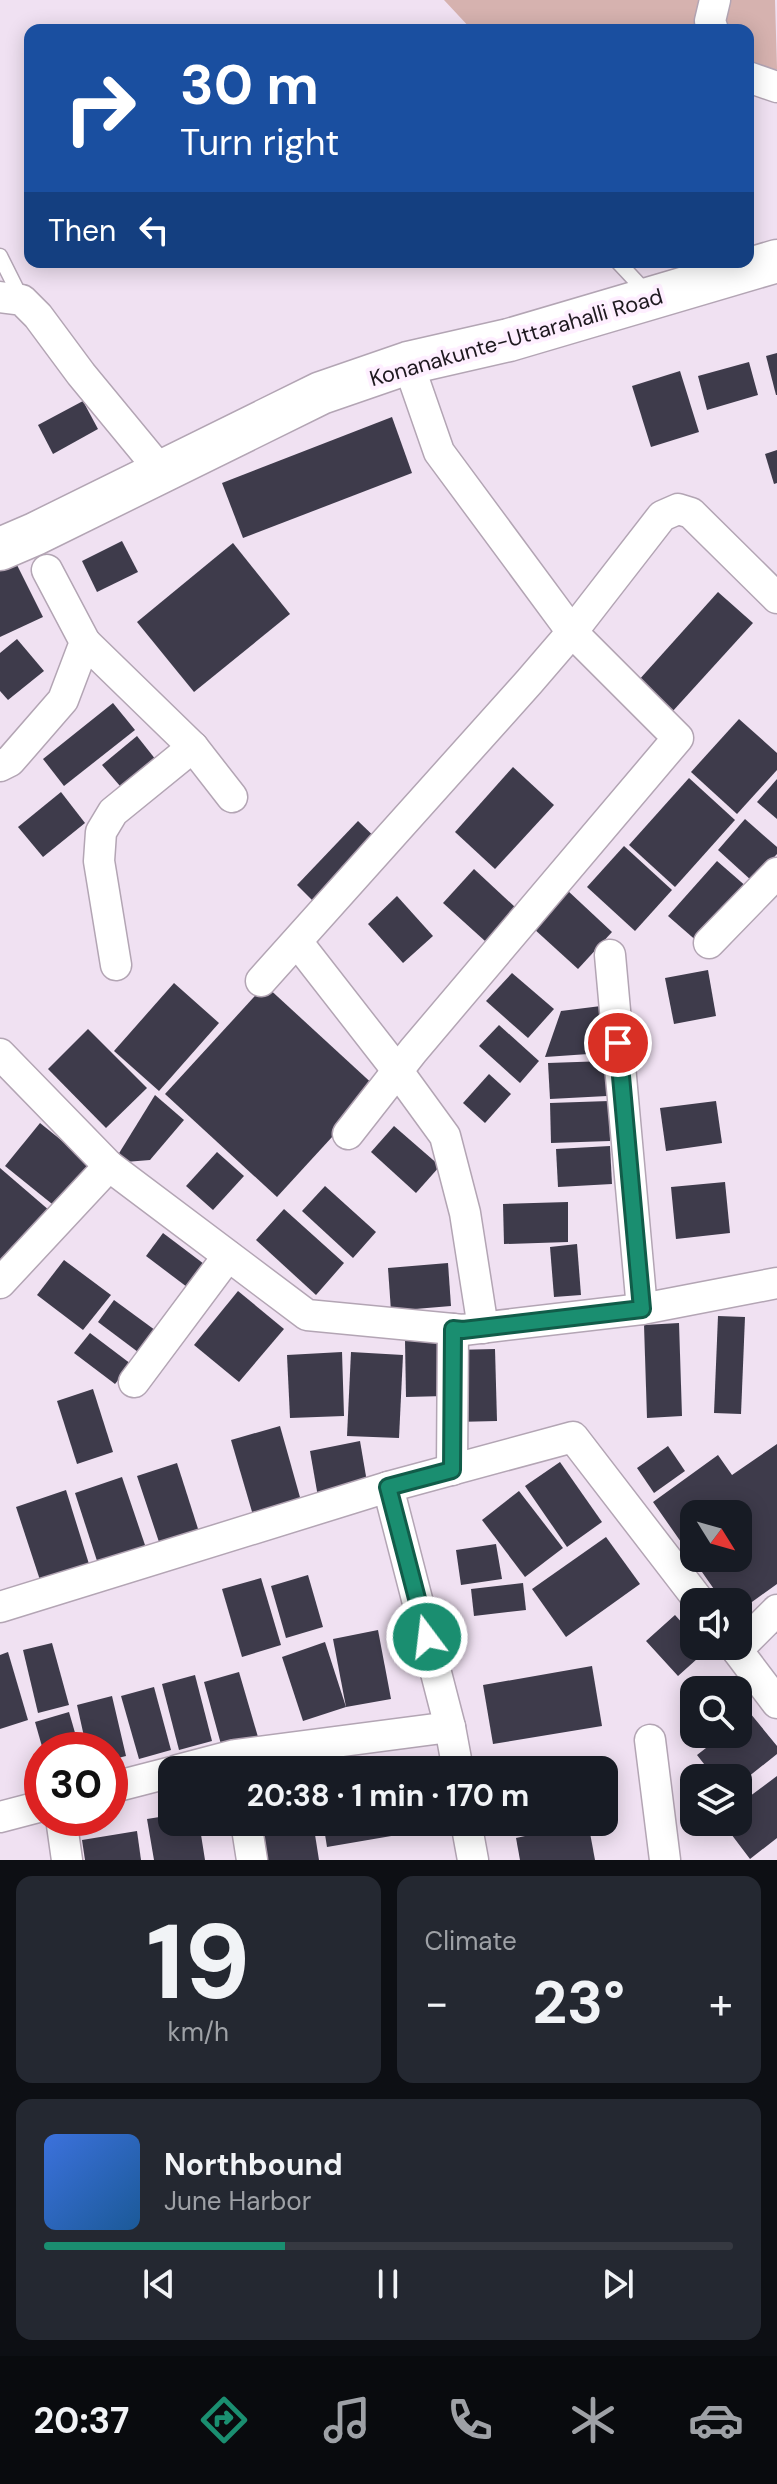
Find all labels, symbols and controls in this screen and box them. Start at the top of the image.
text: 30 m [180,48,319,121]
icon: right [48,56,152,160]
text: Turn right [180,119,339,166]
icon: left [132,208,176,252]
text: Then [48,211,116,250]
street label: Konanakunte-Uttarahalli Road [366,282,666,393]
pin [584,1009,652,1077]
icon: arrive [596,1021,640,1065]
north arrow [680,1500,752,1572]
map controls [680,1500,752,1836]
button: sound [680,1588,752,1660]
position arrow [385,1595,469,1679]
button: search [680,1676,752,1748]
speed limit sign: 30 [24,1732,128,1836]
button: layers [680,1764,752,1836]
text: 20:38 · 1 min · 170 m [247,1776,529,1815]
text: 19 [146,1895,250,2030]
text: Climate [425,1924,517,1958]
text: 23° [532,1963,625,2042]
text: − [425,1974,449,2032]
text: + [709,1974,733,2032]
text: km/h [168,2015,229,2049]
text: Northbound [164,2145,343,2184]
text: June Harbor [164,2184,311,2218]
icon: previous [137,2262,181,2306]
icon: pause [366,2262,410,2306]
icon: next [596,2262,640,2306]
icon: directions [196,2392,252,2448]
icon: music [319,2392,375,2448]
icon: phone [442,2392,498,2448]
icon: climate [565,2392,621,2448]
icon: car [688,2392,744,2448]
text: 20:37 [33,2397,129,2444]

